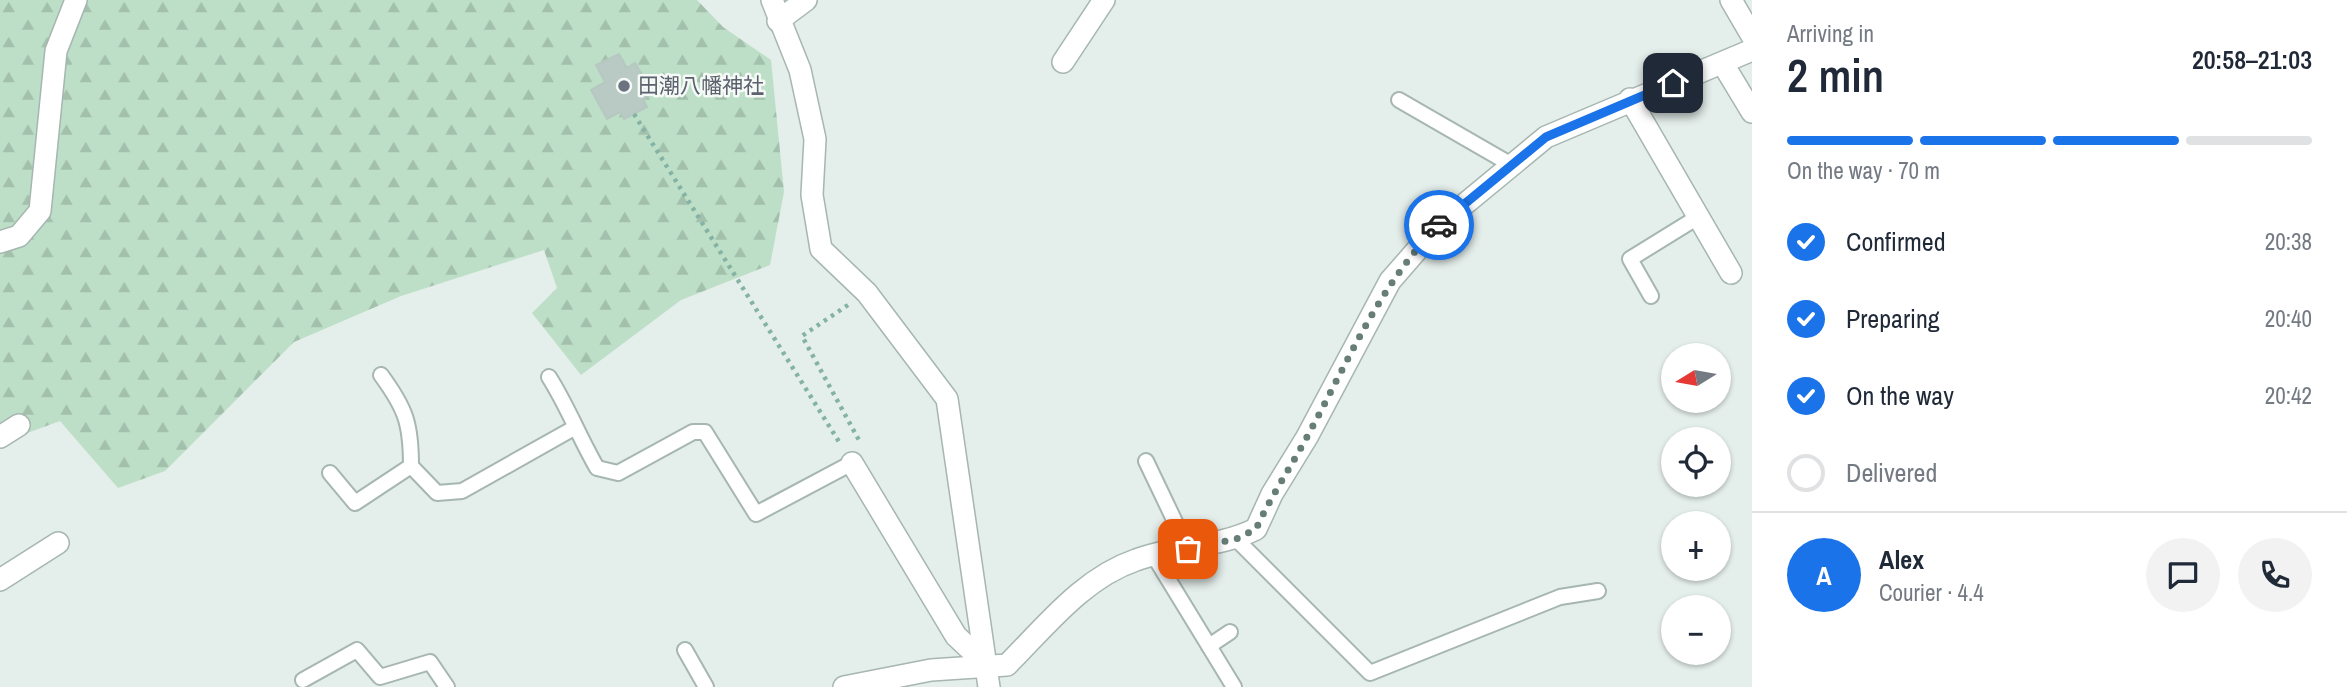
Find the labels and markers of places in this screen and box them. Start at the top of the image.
pin [1643,53,1703,113]
place label: 田潮八幡神社 [638,71,764,100]
marker: 田潮八幡神社 [616,78,632,94]
pin [1158,519,1218,579]

